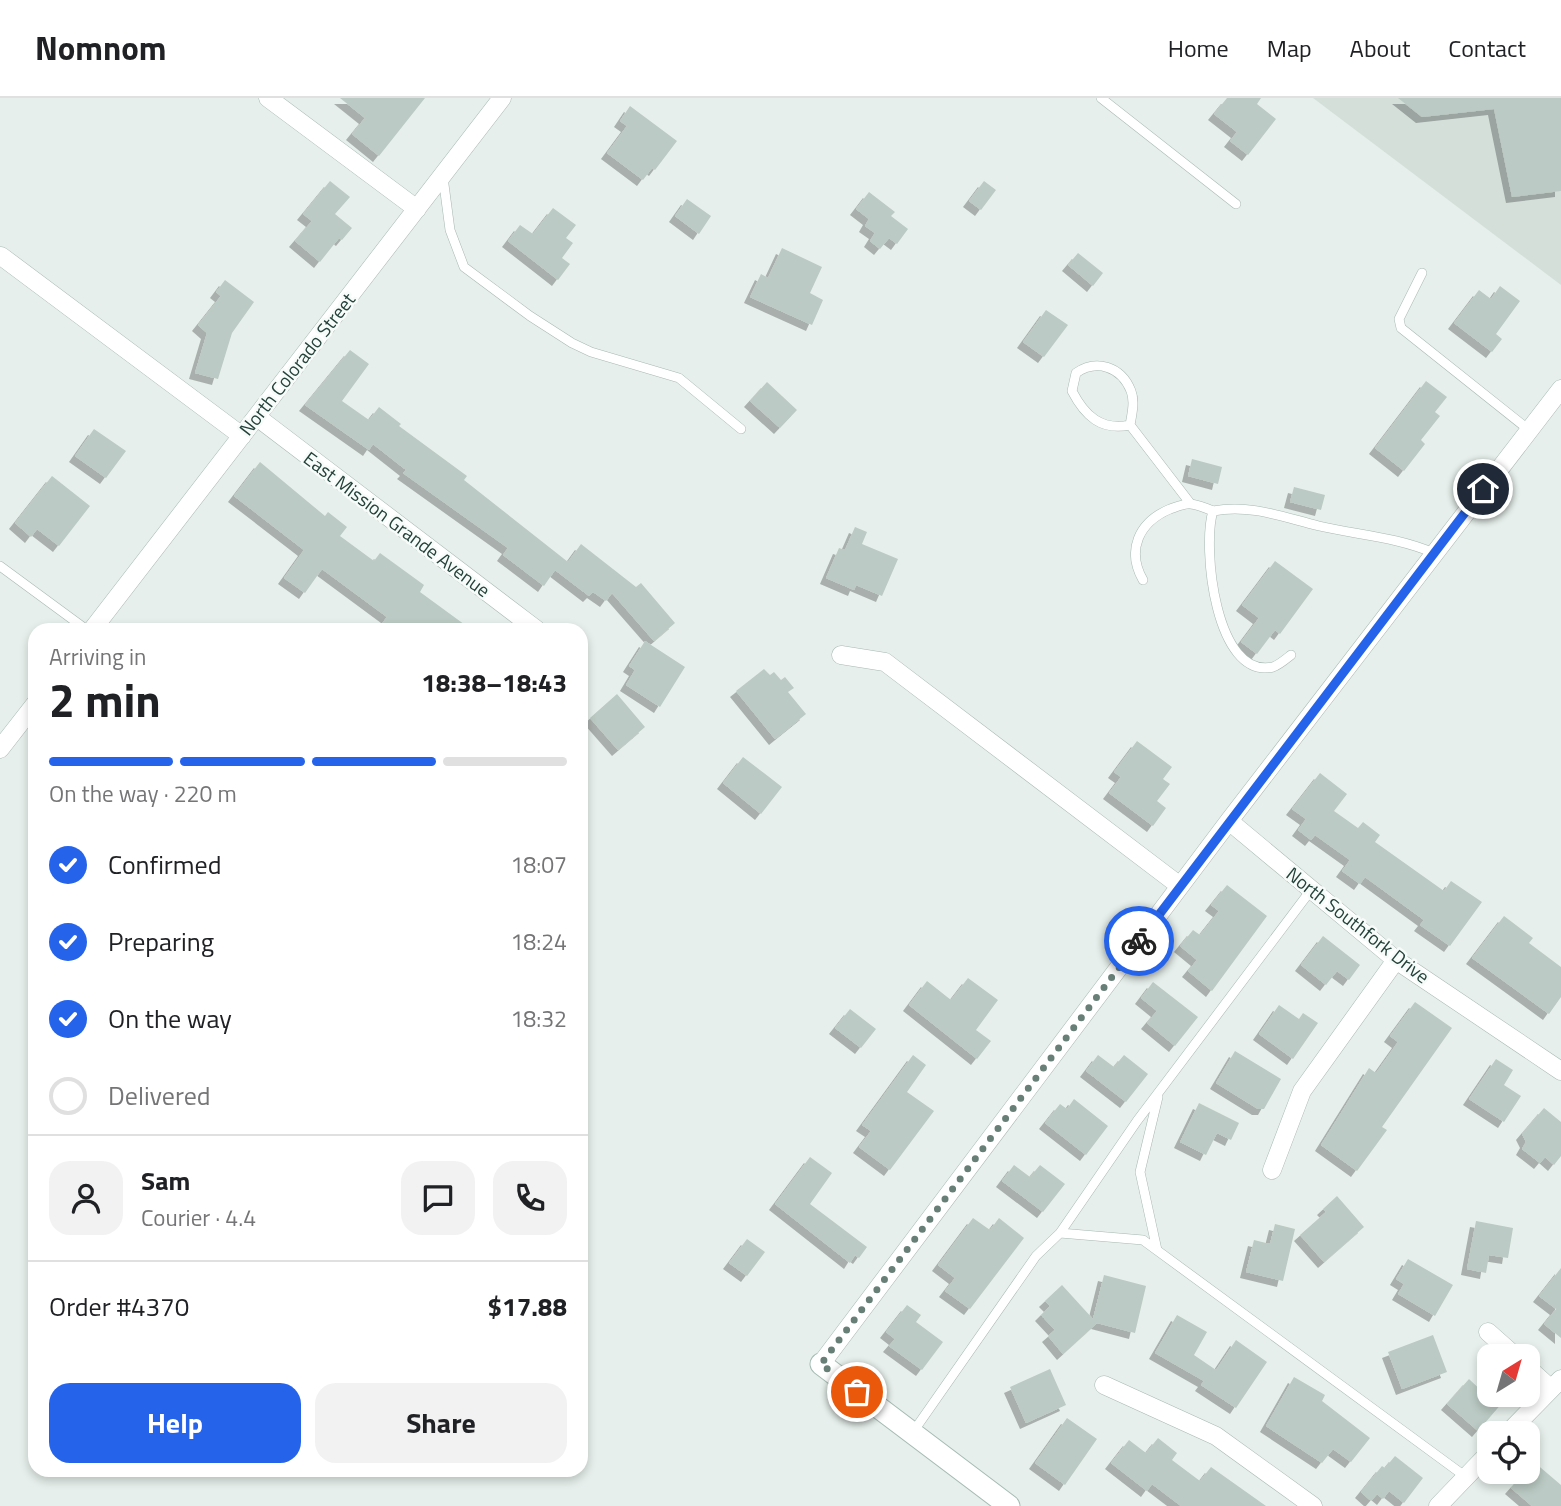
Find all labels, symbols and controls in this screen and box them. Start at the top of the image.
text: Nomnom [35,23,166,73]
text: Home [1168,30,1229,66]
text: Map [1267,30,1312,66]
text: About [1350,30,1410,66]
text: Contact [1448,30,1526,66]
street label: North Colorado Street [232,286,362,441]
street label: East Mission Grande Avenue [298,444,497,604]
pin [1453,459,1513,519]
icon: home [1464,470,1502,508]
text: Arriving in [49,639,146,674]
text: 18:38–18:43 [421,663,567,702]
text: 2 min [49,665,161,735]
text: On the way · 220 m [49,776,237,811]
text: Confirmed [108,845,222,884]
icon: check [49,846,87,884]
text: 18:07 [510,847,567,882]
street label: North Southfork Drive [1280,859,1436,990]
courier [1104,906,1174,976]
text: Preparing [108,922,214,961]
icon: bike [1120,922,1158,960]
icon: check [49,923,87,961]
text: 18:24 [510,924,567,959]
text: On the way [108,999,232,1038]
icon: check [49,1000,87,1038]
text: 18:32 [510,1001,567,1036]
text: Delivered [108,1076,211,1115]
button: person [49,1161,123,1235]
text: Sam [141,1161,190,1200]
button: chat [401,1161,475,1235]
button: phone [493,1161,567,1235]
text: Courier · 4.4 [141,1200,256,1235]
text: Order #4370 [49,1287,189,1326]
text: $17.88 [488,1287,567,1326]
north arrow [1477,1344,1540,1407]
map controls [1477,1344,1540,1484]
pin [827,1362,887,1422]
icon: bag [838,1373,876,1411]
button: Help [49,1383,301,1463]
button: Share [315,1383,567,1463]
button: locate [1477,1421,1540,1484]

